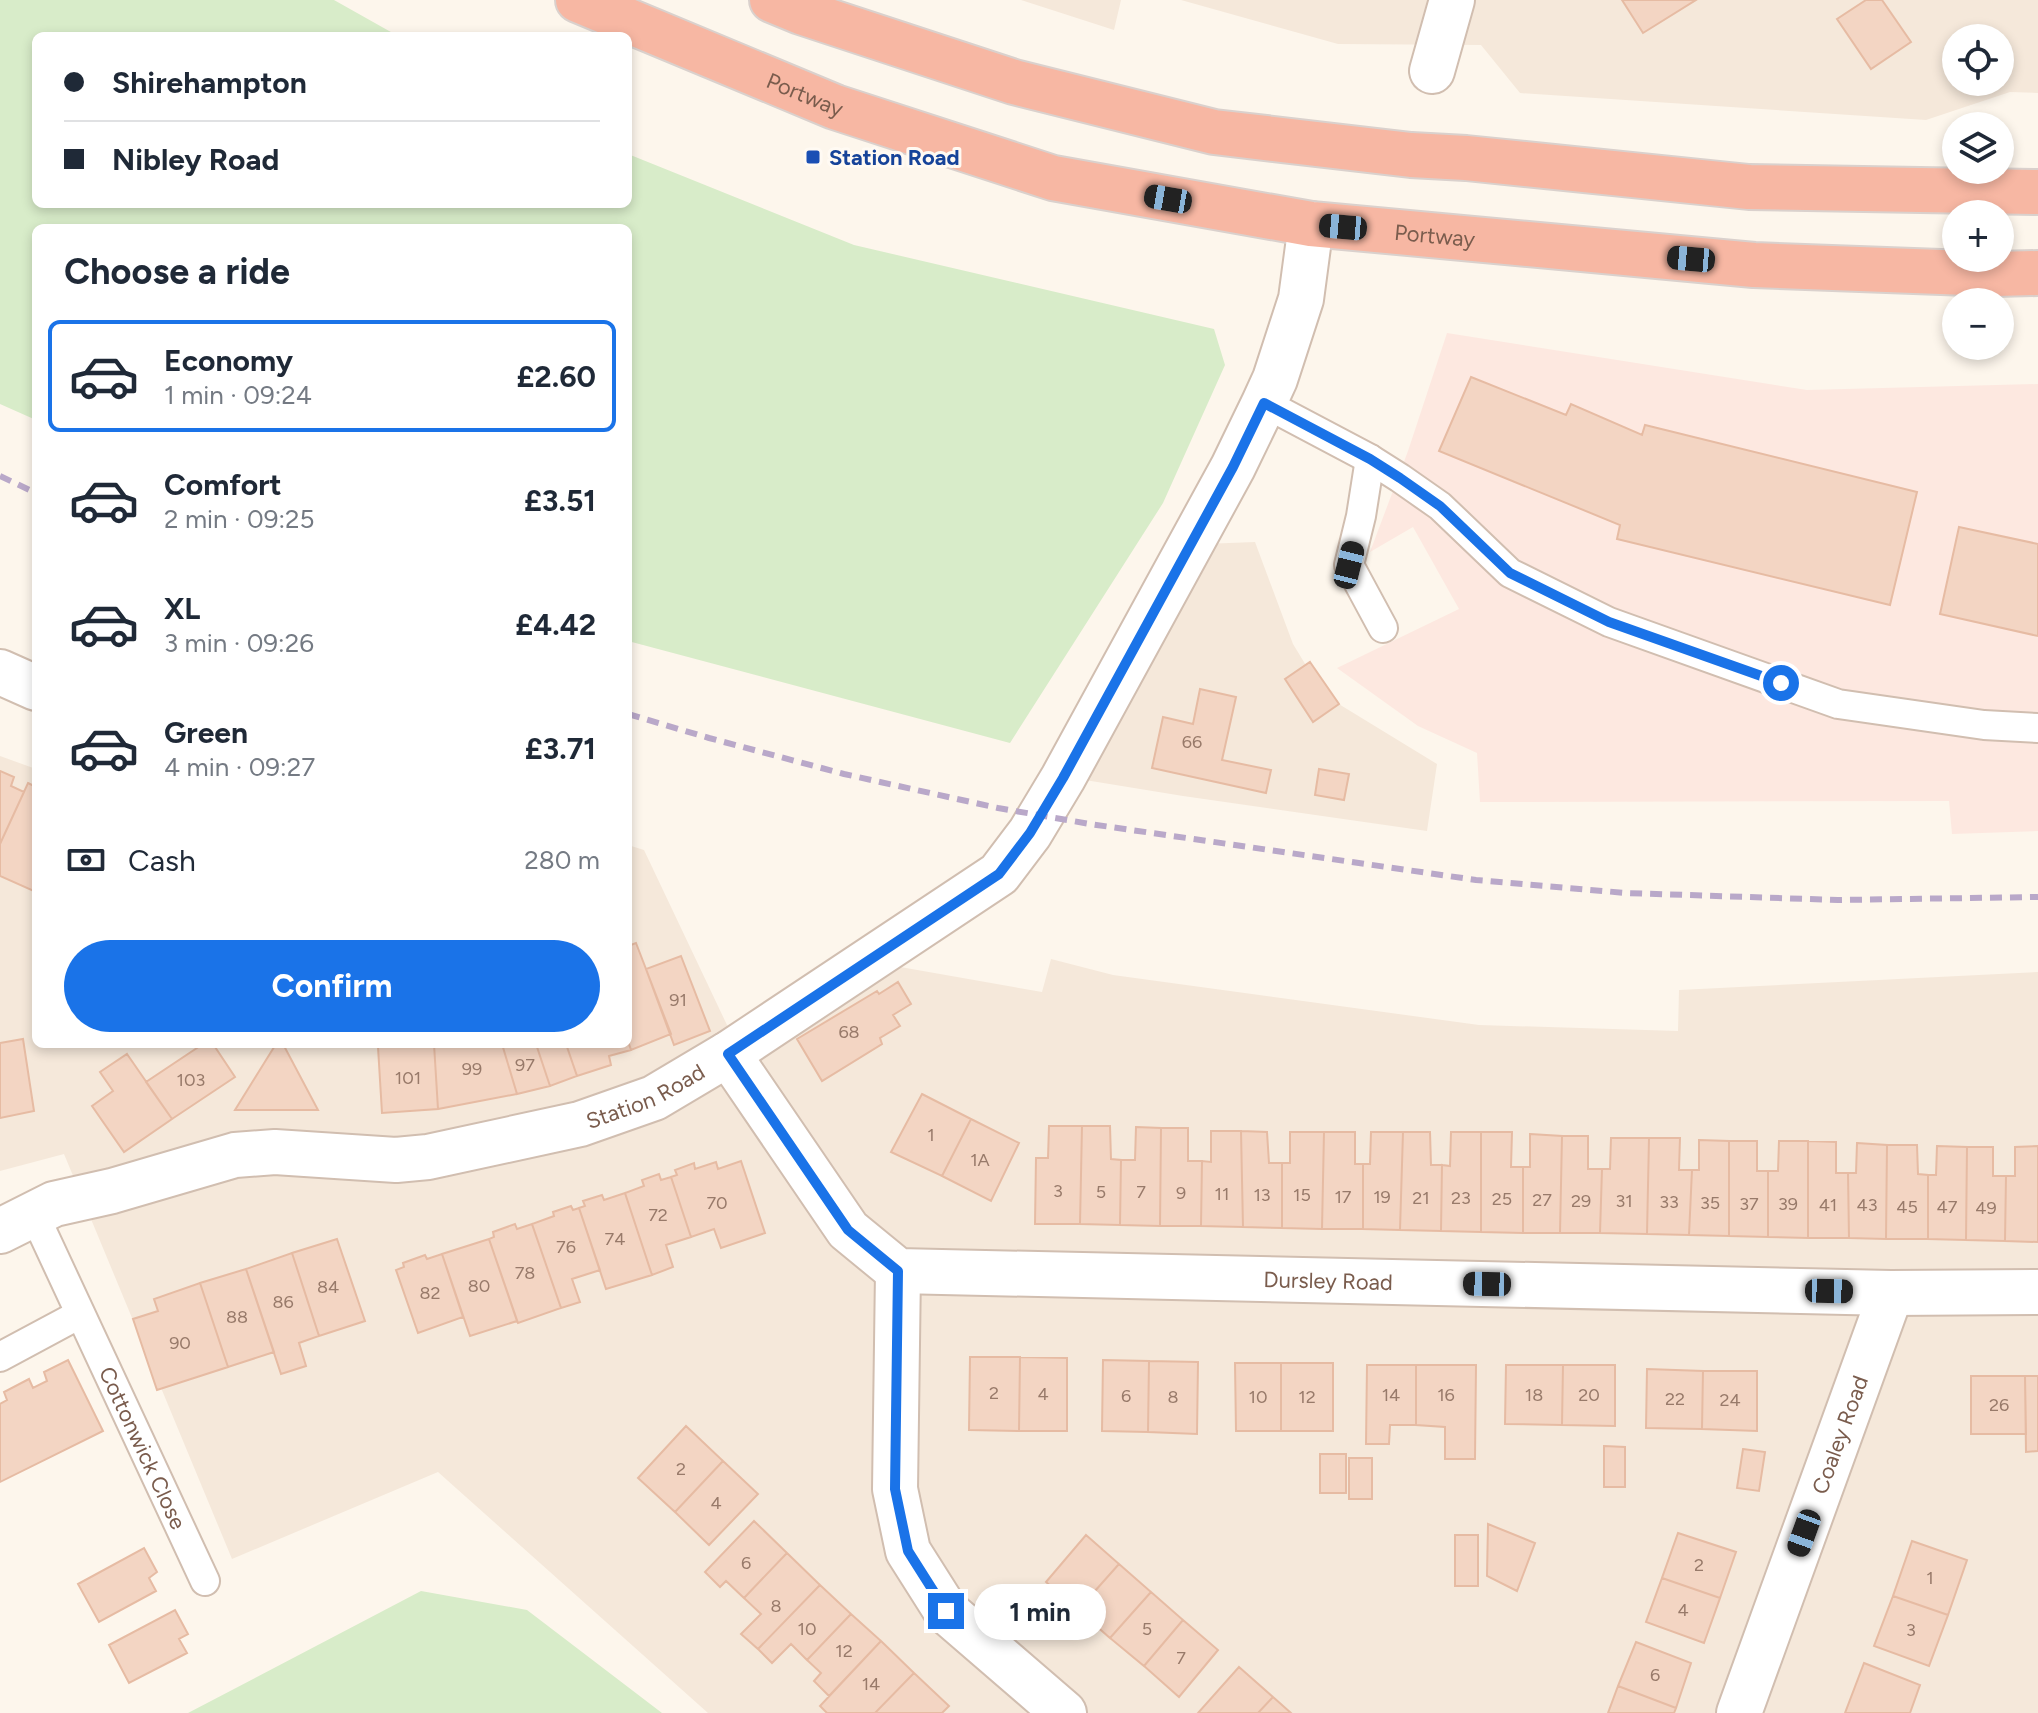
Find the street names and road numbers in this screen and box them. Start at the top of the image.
street label: Portway [763,67,847,122]
street label: Portway [1393,218,1477,253]
street label: Station Road [582,1058,709,1134]
street label: Dursley Road [1263,1266,1393,1295]
street label: Cottonwick Close [94,1362,192,1533]
street label: Coaley Road [1806,1372,1874,1498]

